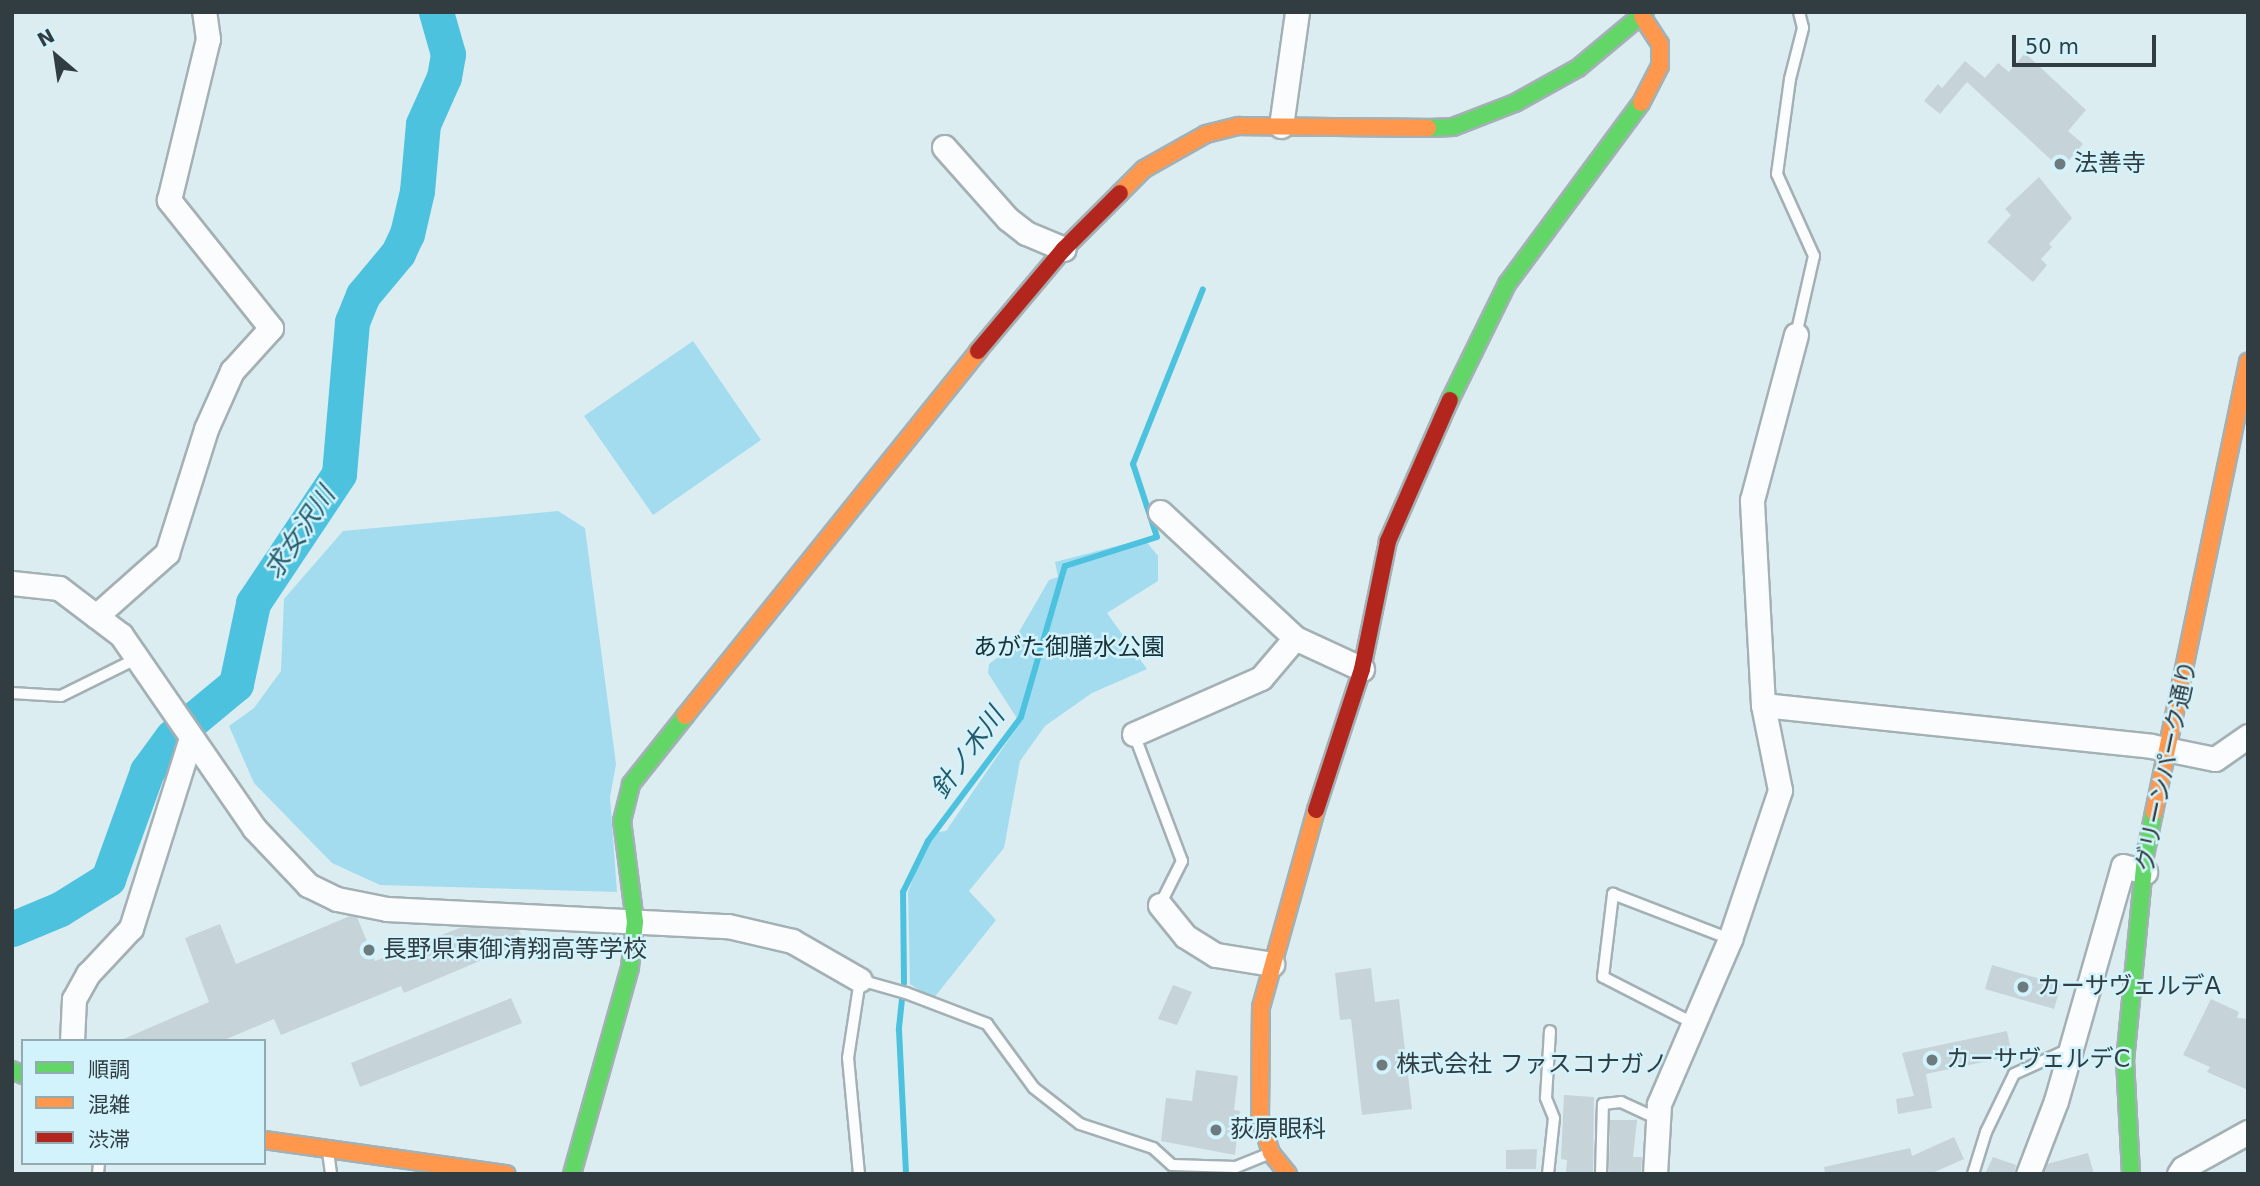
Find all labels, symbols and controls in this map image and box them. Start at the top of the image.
north arrow [21,21,91,91]
scale bar [2015,21,2158,65]
text: N [34,24,58,51]
text: 50 m [2025,35,2079,59]
place label: 法善寺 [2074,150,2146,178]
marker: 法善寺 [2052,156,2068,172]
water label: 求女沢川 [258,481,342,585]
park label: あがた御膳水公園 [973,634,1165,662]
street label: グリーンパーク通り [2130,657,2204,875]
water label: 針ノ木川 [925,702,1011,804]
place label: 長野県東御清翔高等学校 [383,936,647,964]
marker: 長野県東御清翔高等学校 [361,942,377,958]
place label: カーサヴェルデA [2037,973,2221,1001]
marker: カーサヴェルデA [2015,979,2031,995]
legend [21,1039,266,1165]
place label: カーサヴェルデC [1946,1046,2131,1074]
place label: 株式会社 ファスコナガノ [1396,1051,1668,1079]
marker: カーサヴェルデC [1924,1052,1940,1068]
marker: 株式会社 ファスコナガノ [1374,1057,1390,1073]
text: 順調 [88,1058,130,1082]
text: 混雑 [88,1093,130,1117]
place label: 荻原眼科 [1230,1116,1326,1144]
marker: 荻原眼科 [1208,1122,1224,1138]
text: 渋滞 [88,1128,130,1152]

